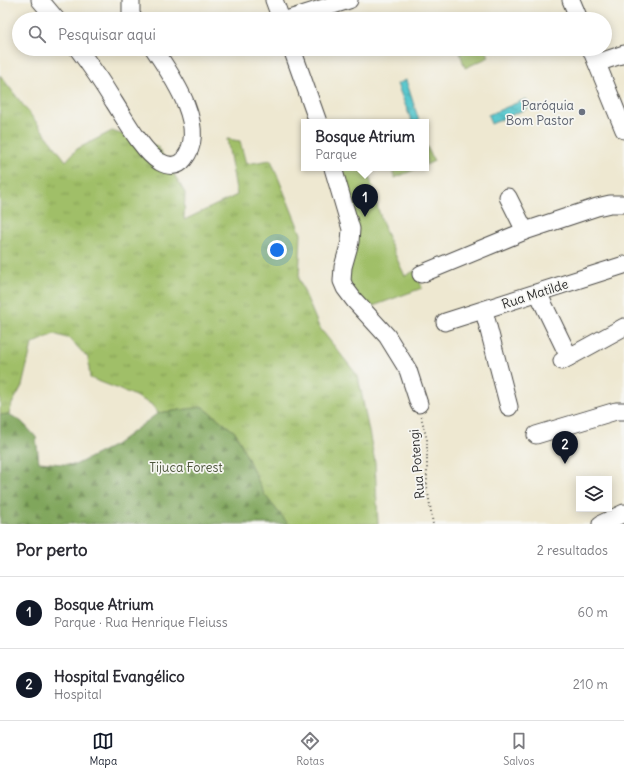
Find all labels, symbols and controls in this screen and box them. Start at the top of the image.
search box [12,12,612,56]
icon: search [26,23,48,45]
text: Pesquisar aqui [58,25,156,44]
place label: Paróquia Bom Pastor [506,97,575,129]
marker: Paróquia Bom Pastor [577,107,587,117]
popup [301,119,429,171]
text: Bosque Atrium [315,127,415,146]
text: Parque [315,146,357,163]
pin: 1 [352,184,378,217]
your location [267,240,287,260]
street label: Rua Matilde [500,275,570,313]
street label: Rua Potengi [405,428,429,500]
pin: 2 [552,431,578,464]
park label: Tijuca Forest [149,459,223,476]
map controls [576,476,612,512]
button: layers [576,476,612,512]
text: Por perto [16,539,87,561]
text: 2 resultados [537,542,608,559]
text: Bosque Atrium [54,595,154,614]
text: 1 [26,604,32,621]
text: 60 m [577,604,608,621]
text: Parque · Rua Henrique Fleiuss [54,614,228,631]
text: Hospital Evangélico [54,667,185,686]
text: 2 [25,676,33,693]
text: 210 m [573,676,608,693]
text: Hospital [54,686,102,703]
tab: Mapa [89,730,117,768]
tab: Rotas [296,730,324,768]
tab: Salvos [503,730,535,768]

